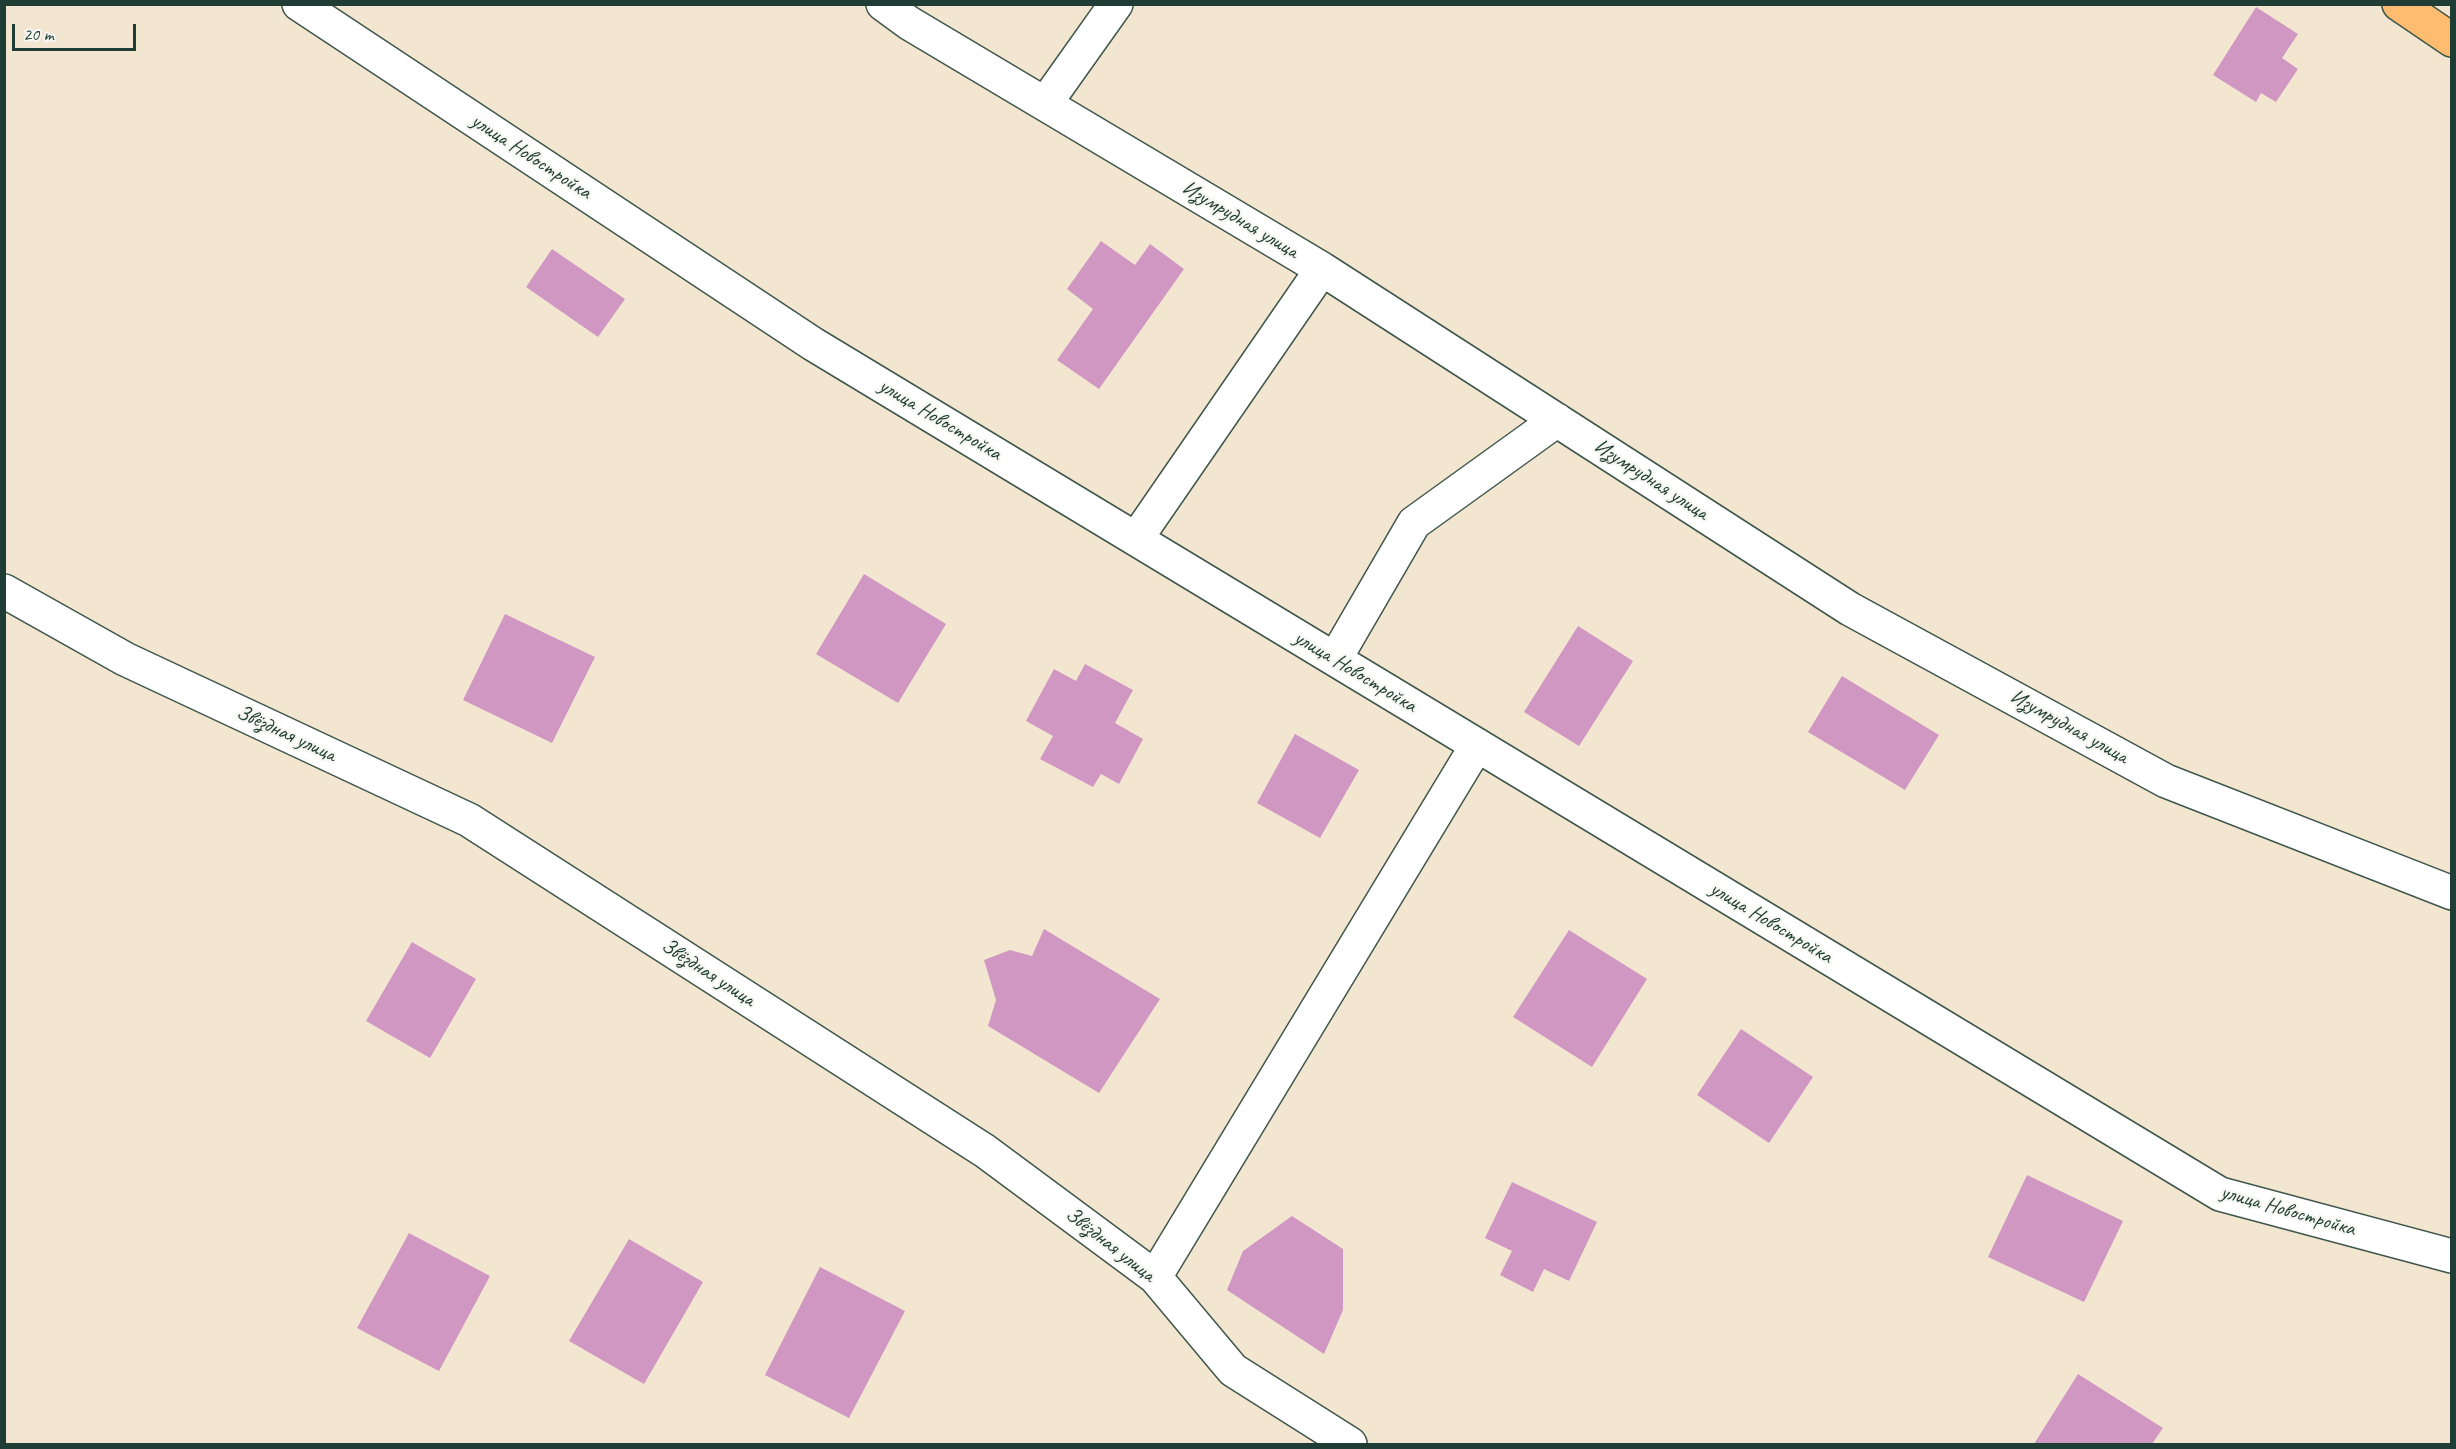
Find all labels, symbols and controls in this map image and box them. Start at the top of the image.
scale bar [15,12,140,50]
text: 20 m [23,23,54,45]
street label: улица Новостройка [466,109,596,205]
street label: Изумрудная улица [1177,175,1303,265]
street label: улица Новостройка [874,374,1006,466]
street label: Изумрудная улица [1589,434,1713,526]
street label: улица Новостройка [1289,626,1421,718]
street label: Изумрудная улица [2006,684,2132,770]
street label: Звёздная улица [232,700,340,768]
street label: улица Новостройка [1705,877,1837,969]
street label: Звёздная улица [656,933,760,1013]
street label: улица Новостройка [2218,1180,2358,1242]
street label: Звёздная улица [1060,1202,1160,1288]

